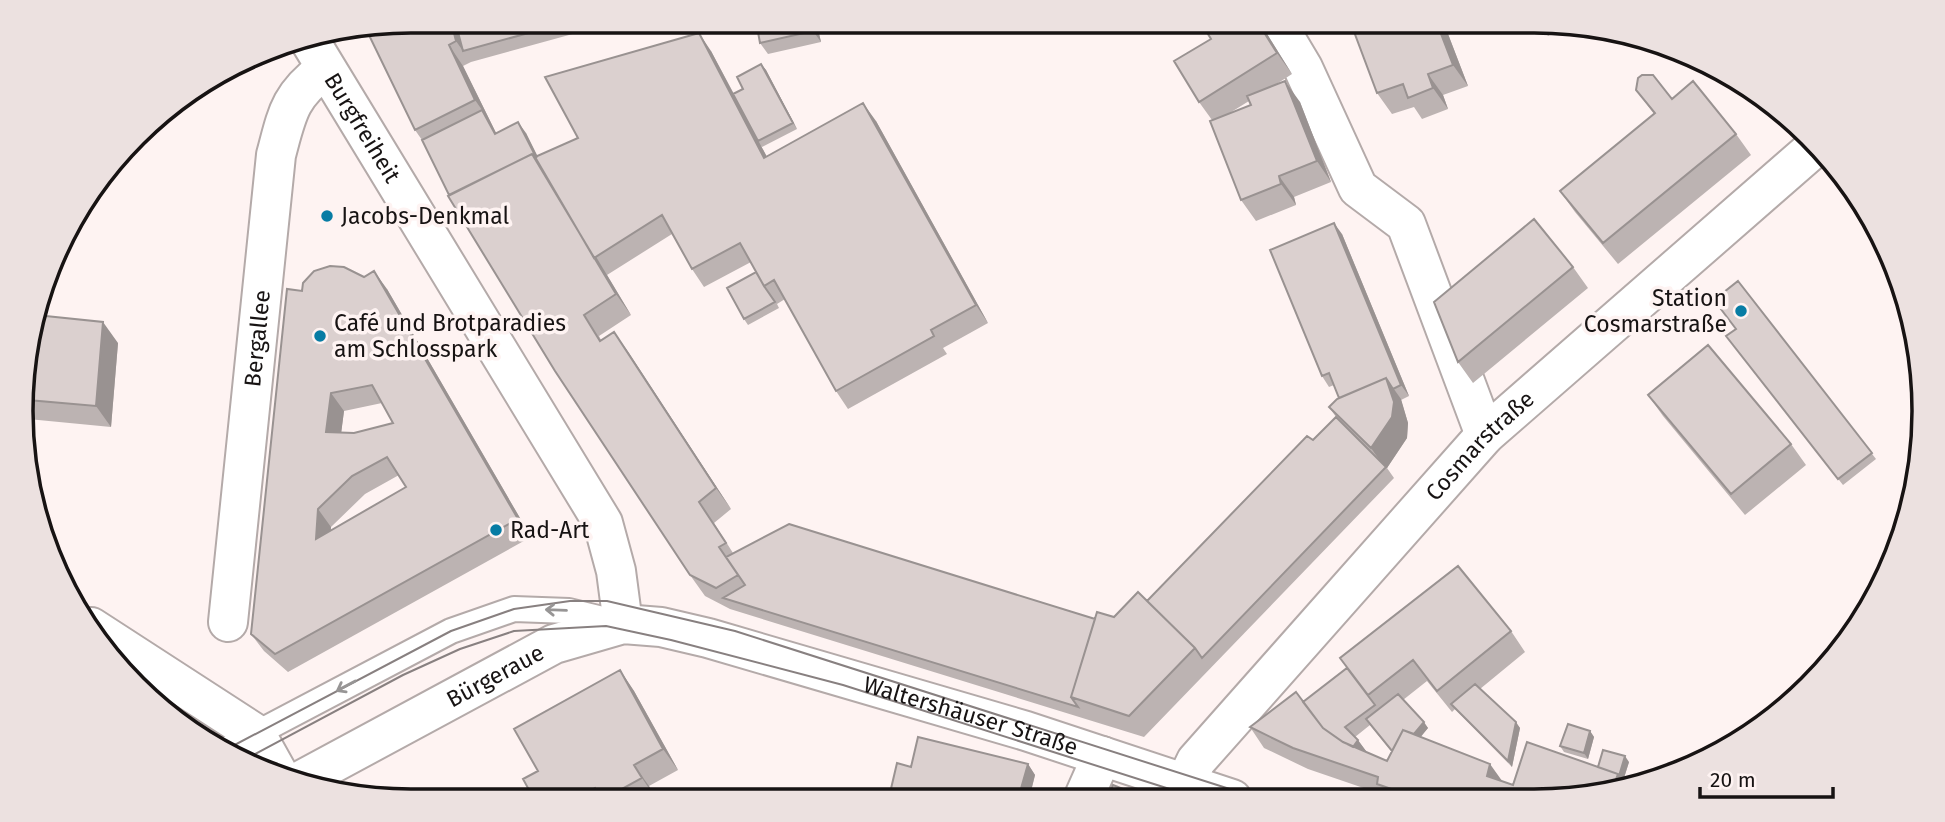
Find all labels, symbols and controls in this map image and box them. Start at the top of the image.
street label: Burgfreiheit [318,68,407,188]
place label: Jacobs-Denkmal [341,202,510,230]
marker: Jacobs-Denkmal [319,208,335,224]
place label: Station Cosmarstraße [1584,284,1727,338]
street label: Bergallee [238,289,276,388]
marker: Station Cosmarstraße [1733,303,1749,319]
place label: Café und Brotparadies am Schlosspark [334,309,566,363]
marker: Café und Brotparadies am Schlosspark [312,328,328,344]
street label: Cosmarstraße [1420,385,1540,506]
place label: Rad-Art [510,516,590,544]
marker: Rad-Art [488,522,504,538]
one-way arrow [545,604,568,617]
street label: Bürgeraue [442,638,549,713]
street label: Waltershäuser Straße [860,670,1082,761]
one-way arrow [336,680,357,693]
scale bar [1700,756,1833,800]
text: 20 m [1710,767,1756,793]

